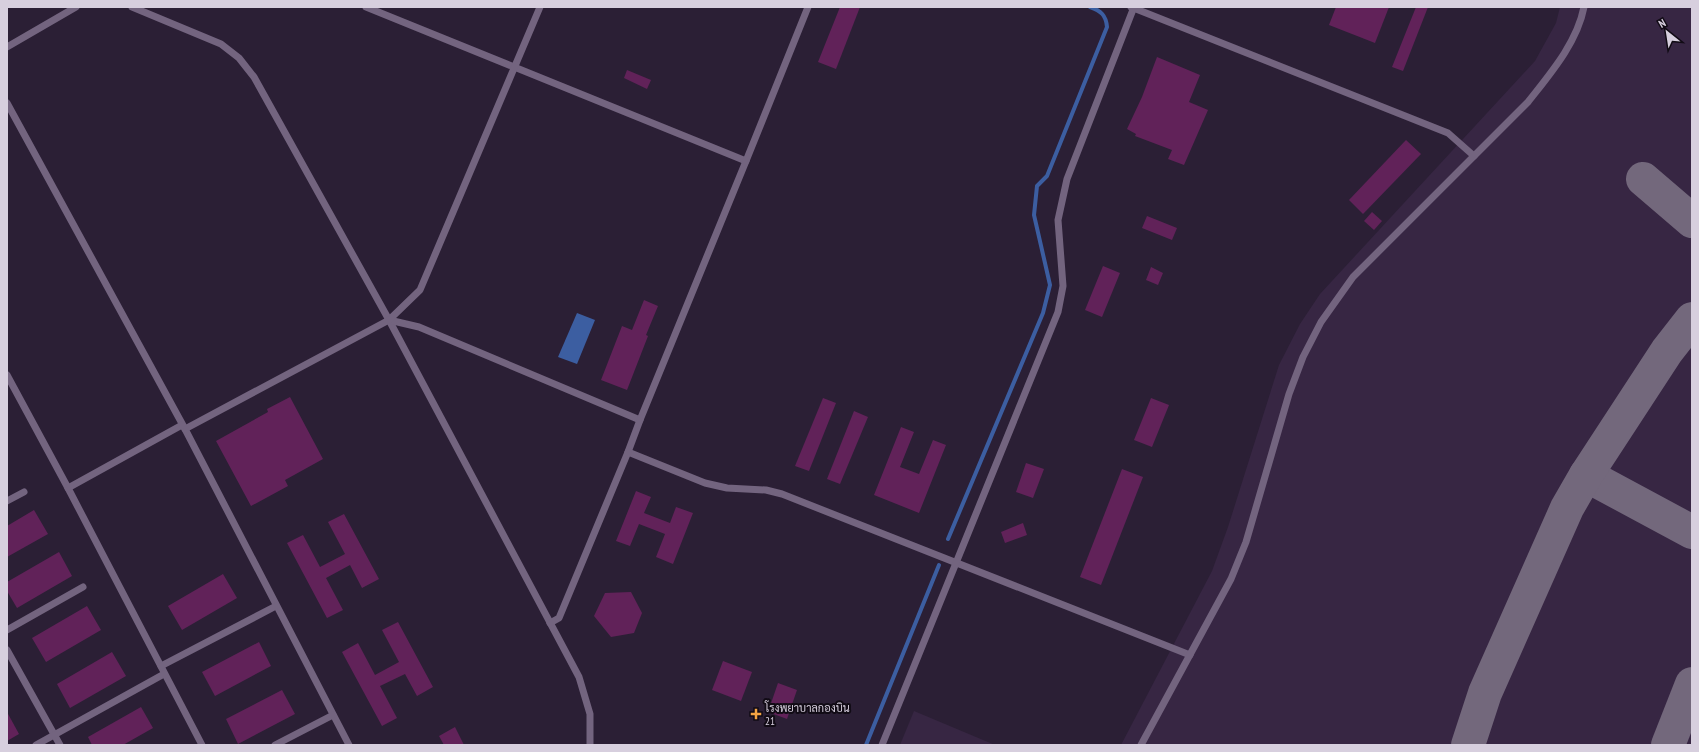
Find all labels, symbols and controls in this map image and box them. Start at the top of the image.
north arrow [1647,12,1687,52]
text: N [1656,16,1668,31]
place label: โรงพยาบาลกองบิน 21 [764,700,850,728]
marker: โรงพยาบาลกองบิน 21 [750,708,762,720]

